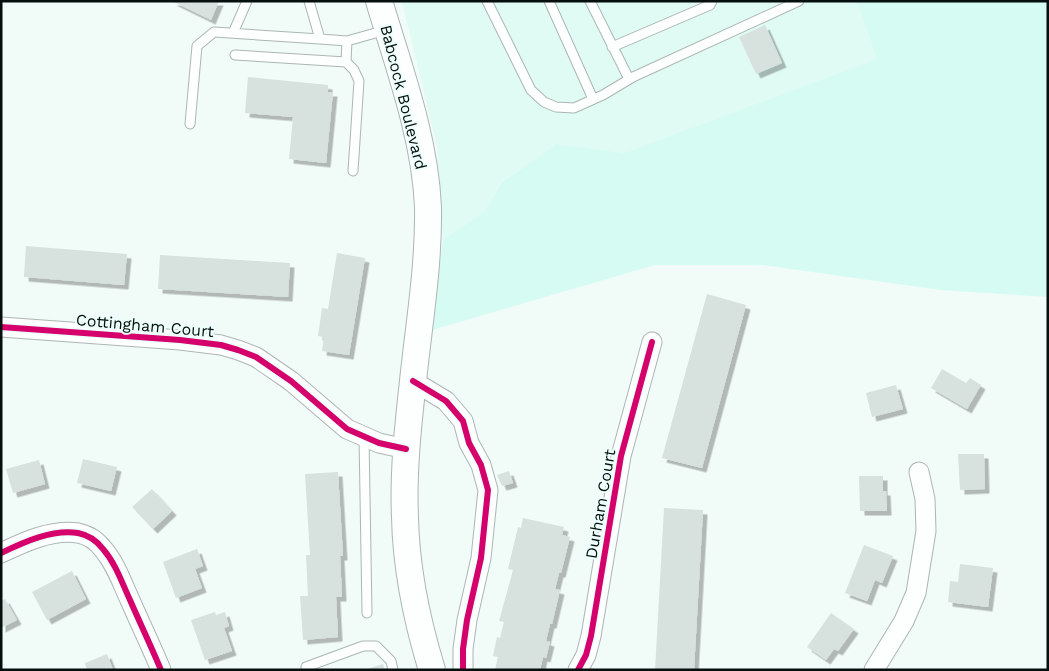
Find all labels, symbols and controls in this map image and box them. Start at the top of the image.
street label: Babcock Boulevard [376,23,431,171]
street label: Cottingham Court [75,310,215,341]
street label: Durham Court [582,448,620,560]

